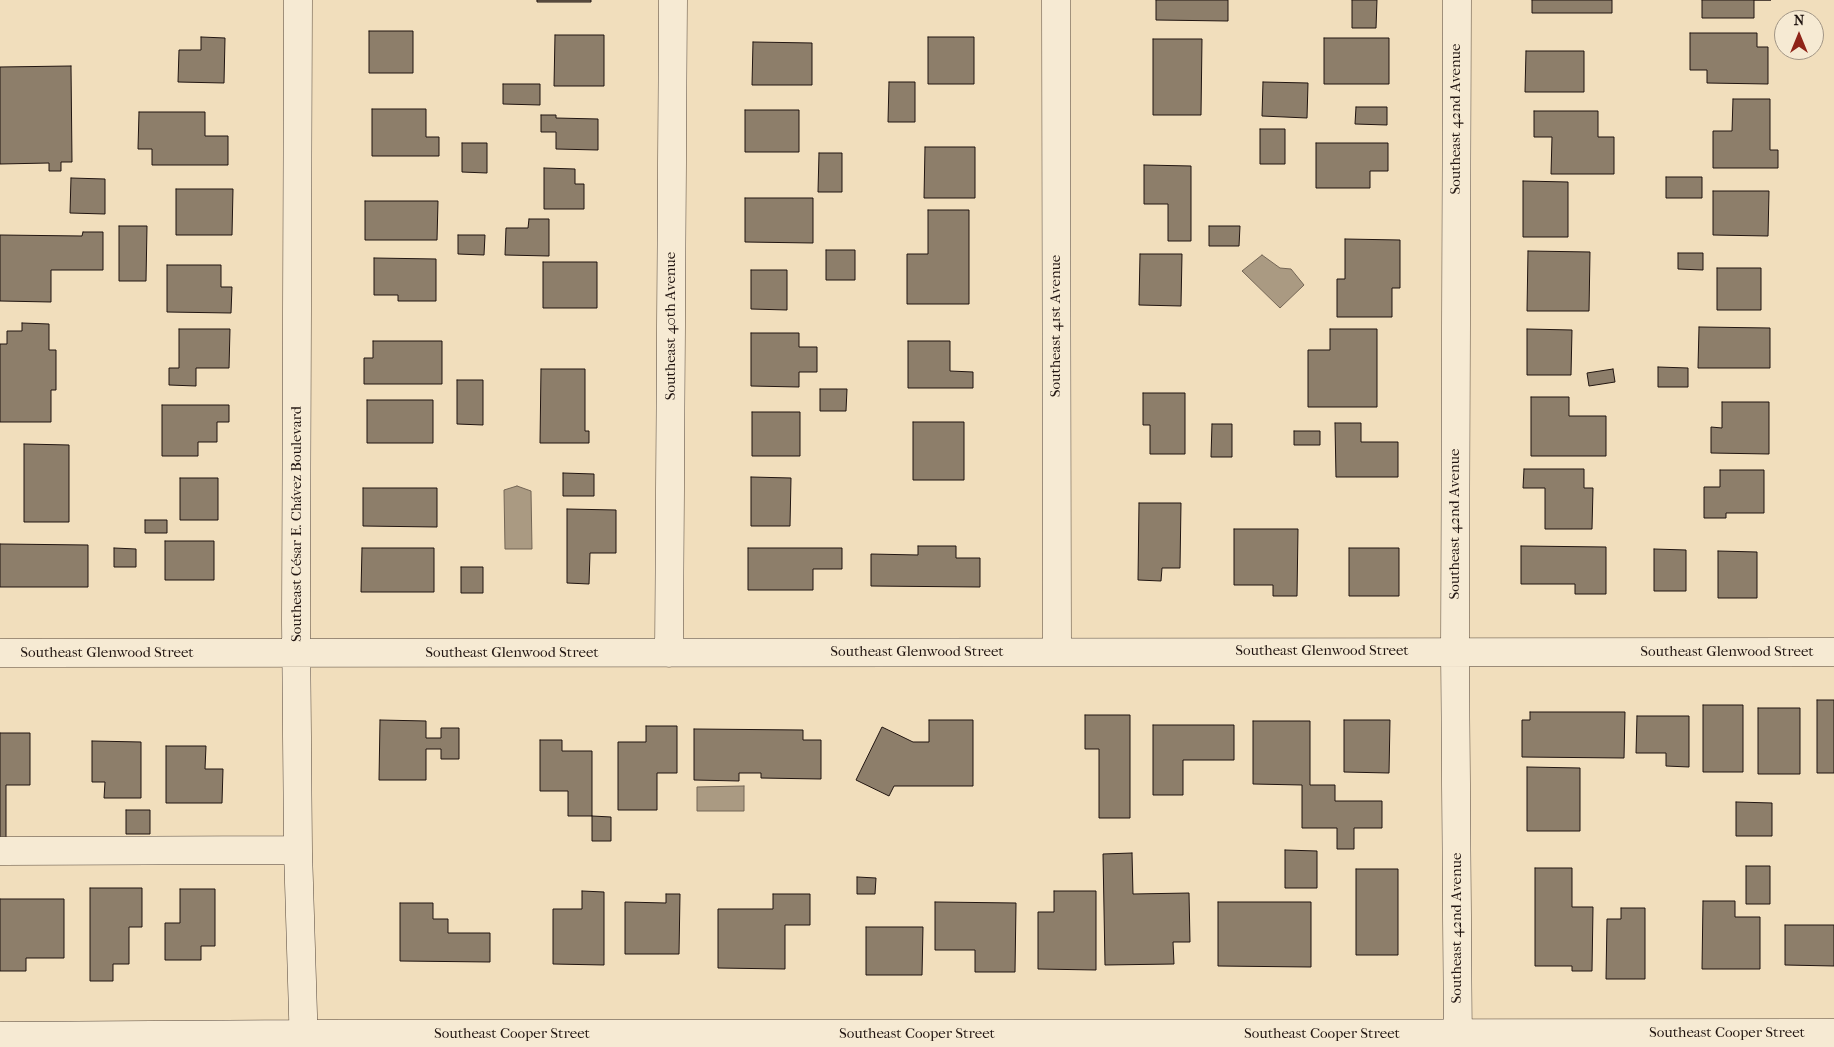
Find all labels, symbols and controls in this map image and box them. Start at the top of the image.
north arrow [1774,10,1824,60]
text: N [1794,12,1804,29]
street label: Southeast 42nd Avenue [1447,44,1465,194]
street label: Southeast 40th Avenue [662,252,680,400]
street label: Southeast 41st Avenue [1047,255,1065,397]
street label: Southeast César E. Chávez Boulevard [288,406,306,642]
street label: Southeast 42nd Avenue [1446,449,1464,599]
street label: Southeast Glenwood Street [1235,642,1409,660]
street label: Southeast Glenwood Street [830,643,1004,661]
street label: Southeast Glenwood Street [1640,643,1814,661]
street label: Southeast Glenwood Street [20,644,194,662]
street label: Southeast Glenwood Street [425,644,599,662]
street label: Southeast 42nd Avenue [1448,853,1466,1003]
street label: Southeast Cooper Street [1649,1024,1805,1042]
street label: Southeast Cooper Street [434,1025,590,1043]
street label: Southeast Cooper Street [839,1025,995,1043]
street label: Southeast Cooper Street [1244,1025,1400,1043]

